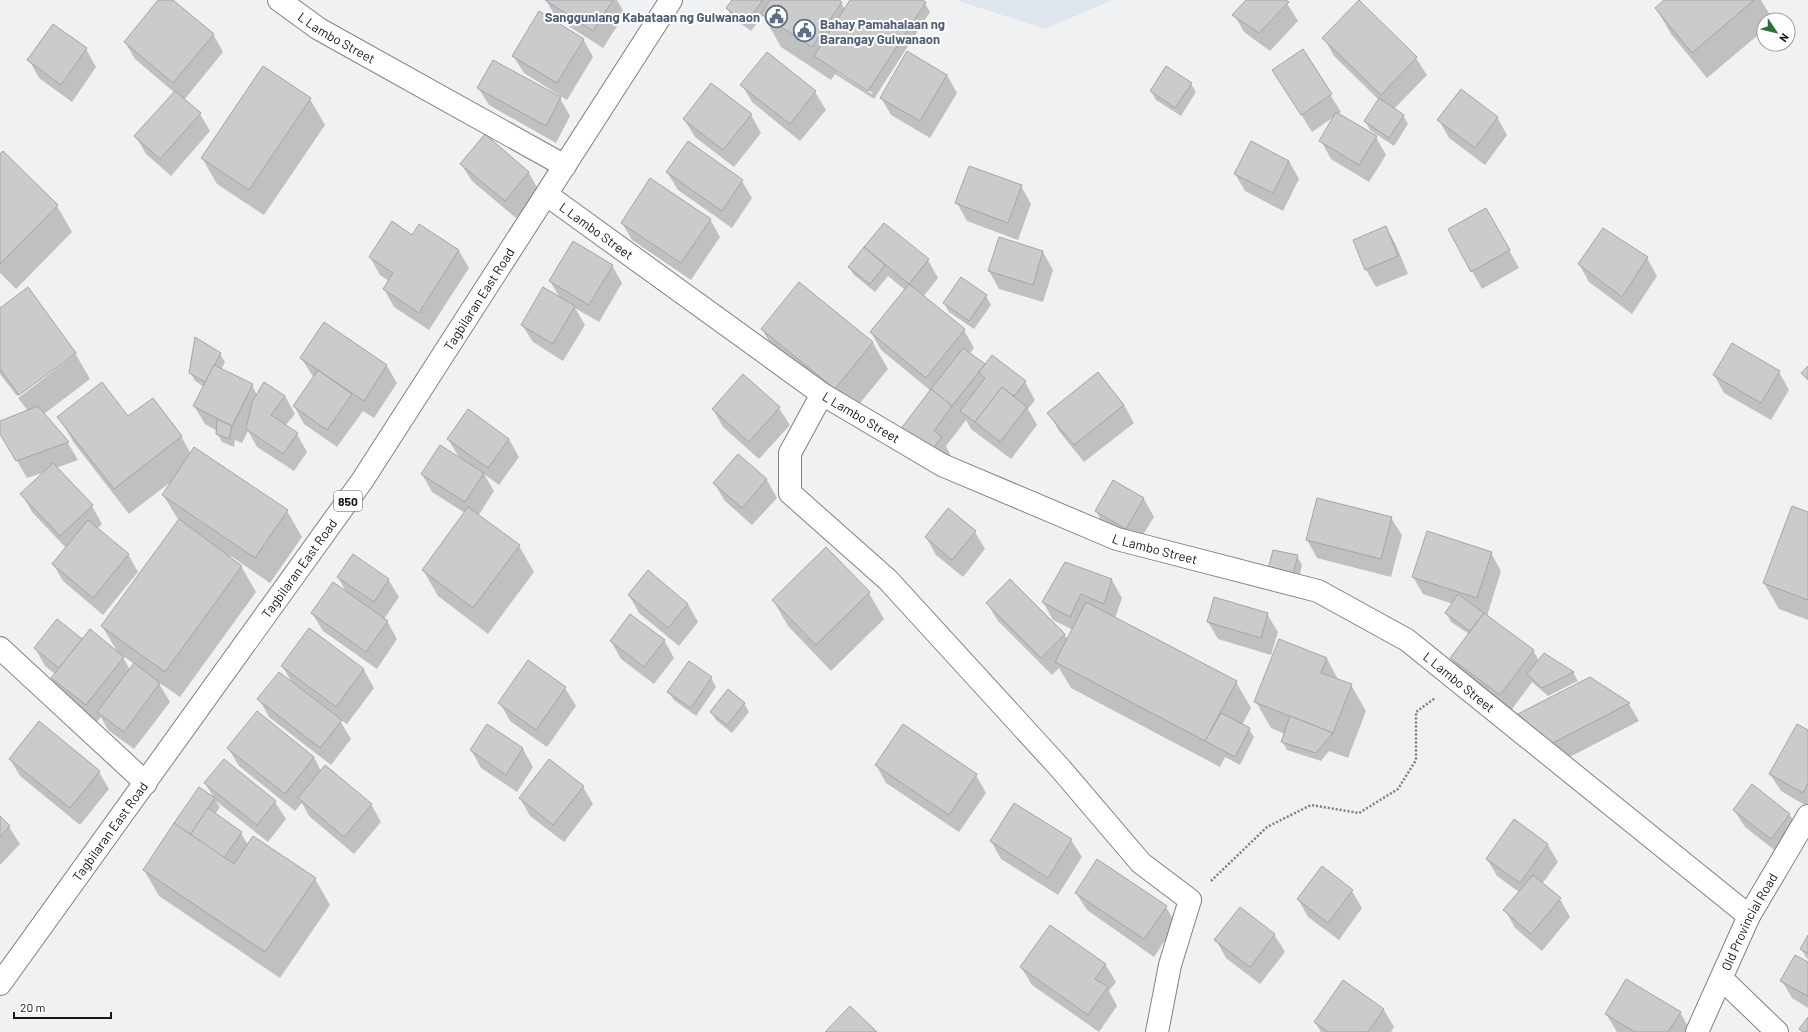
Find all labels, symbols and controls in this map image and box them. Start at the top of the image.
public building icon: Sangguniang Kabataan ng Guiwanaon [763,4,789,30]
street label: L Lambo Street [295,8,378,67]
place label: Sangguniang Kabataan ng Guiwanaon [545,9,760,25]
north arrow [1756,12,1796,52]
place label: Bahay Pamahalaan ng Barangay Guiwanaon [820,16,945,47]
public building icon: Bahay Pamahalaan ng Barangay Guiwanaon [792,18,818,44]
text: N [1777,31,1792,45]
street label: L Lambo Street [556,199,636,263]
street label: Tagbilaran East Road [440,245,518,353]
street label: L Lambo Street [820,388,903,446]
road number: 850 [334,491,362,511]
street label: Tagbilaran East Road [258,516,340,621]
street label: L Lambo Street [1110,530,1199,567]
street label: L Lambo Street [1420,648,1498,716]
street label: Tagbilaran East Road [69,779,151,884]
street label: Old Provincial Road [1718,870,1781,973]
scale bar [14,994,111,1020]
text: 20 m [20,1000,46,1014]

